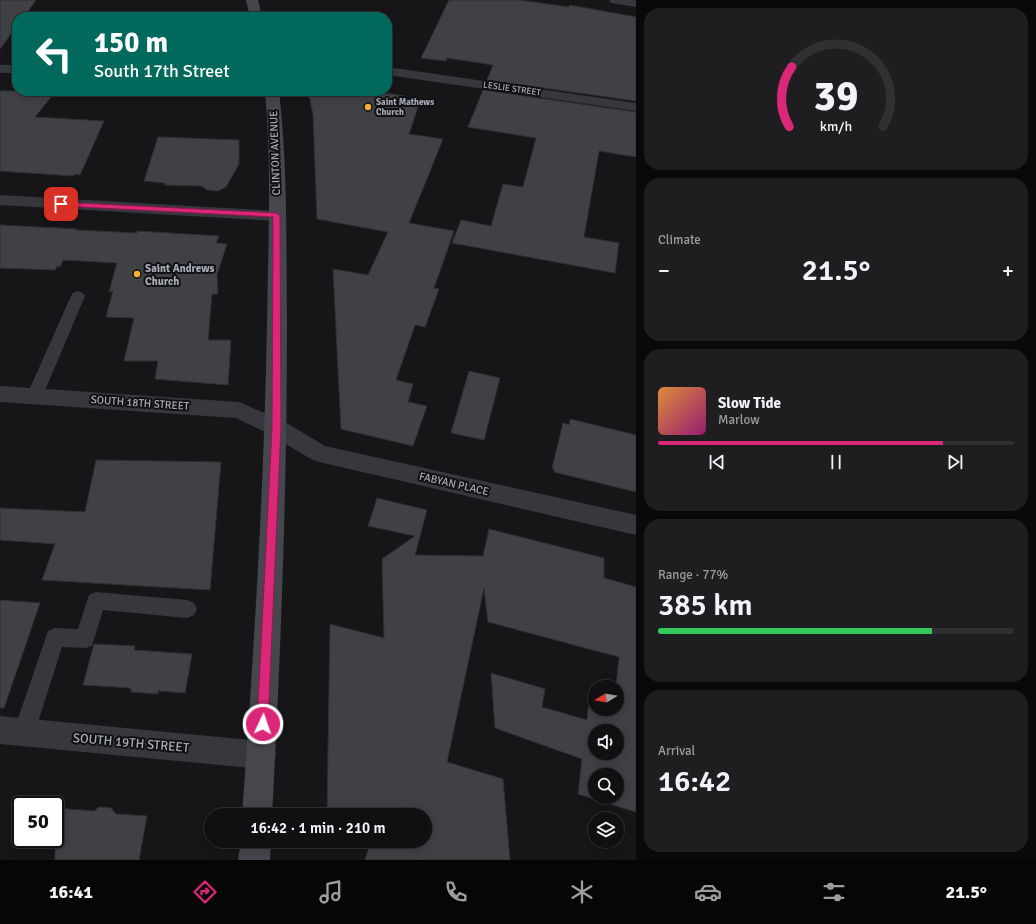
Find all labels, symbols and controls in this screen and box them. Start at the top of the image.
text: 150 m [94,26,168,60]
icon: left [28,28,80,80]
text: South 17th Street [94,60,230,82]
text: 39 [814,71,858,122]
street label: LESLIE STREET [482,80,542,99]
place label: Saint Mathews Church [376,97,434,118]
marker: Saint Mathews Church [363,102,373,112]
street label: CLINTON AVENUE [267,110,283,196]
text: km/h [820,118,852,135]
pin [44,187,78,221]
icon: arrive [50,193,72,215]
text: Climate [658,232,701,248]
text: 21.5° [802,252,870,289]
text: − [658,257,670,284]
text: + [1002,257,1014,284]
place label: Saint Andrews Church [145,262,215,288]
marker: Saint Andrews Church [132,269,142,279]
street label: SOUTH 18TH STREET [90,393,190,413]
text: Slow Tide [718,394,781,412]
text: Marlow [718,412,760,428]
icon: previous [706,451,728,473]
icon: pause [825,451,847,473]
icon: next [944,451,966,473]
street label: FABYAN PLACE [418,470,490,498]
text: Range · 77% [658,567,728,583]
text: 385 km [658,587,753,624]
north arrow [588,680,624,716]
map controls [588,680,624,848]
position arrow [242,703,284,745]
button: sound [588,724,624,760]
street label: SOUTH 19TH STREET [72,730,190,756]
text: Arrival [658,743,695,759]
text: 16:42 [658,763,731,800]
button: search [588,768,624,804]
speed limit sign: 50 [12,796,64,848]
button: layers [588,812,624,848]
text: 16:42 · 1 min · 210 m [251,819,385,837]
icon: directions [191,878,219,906]
icon: music [317,878,345,906]
icon: phone [442,878,470,906]
icon: climate [568,878,596,906]
icon: car [694,878,722,906]
icon: filters [820,878,848,906]
text: 16:41 [49,881,93,903]
text: 21.5° [946,881,987,903]

